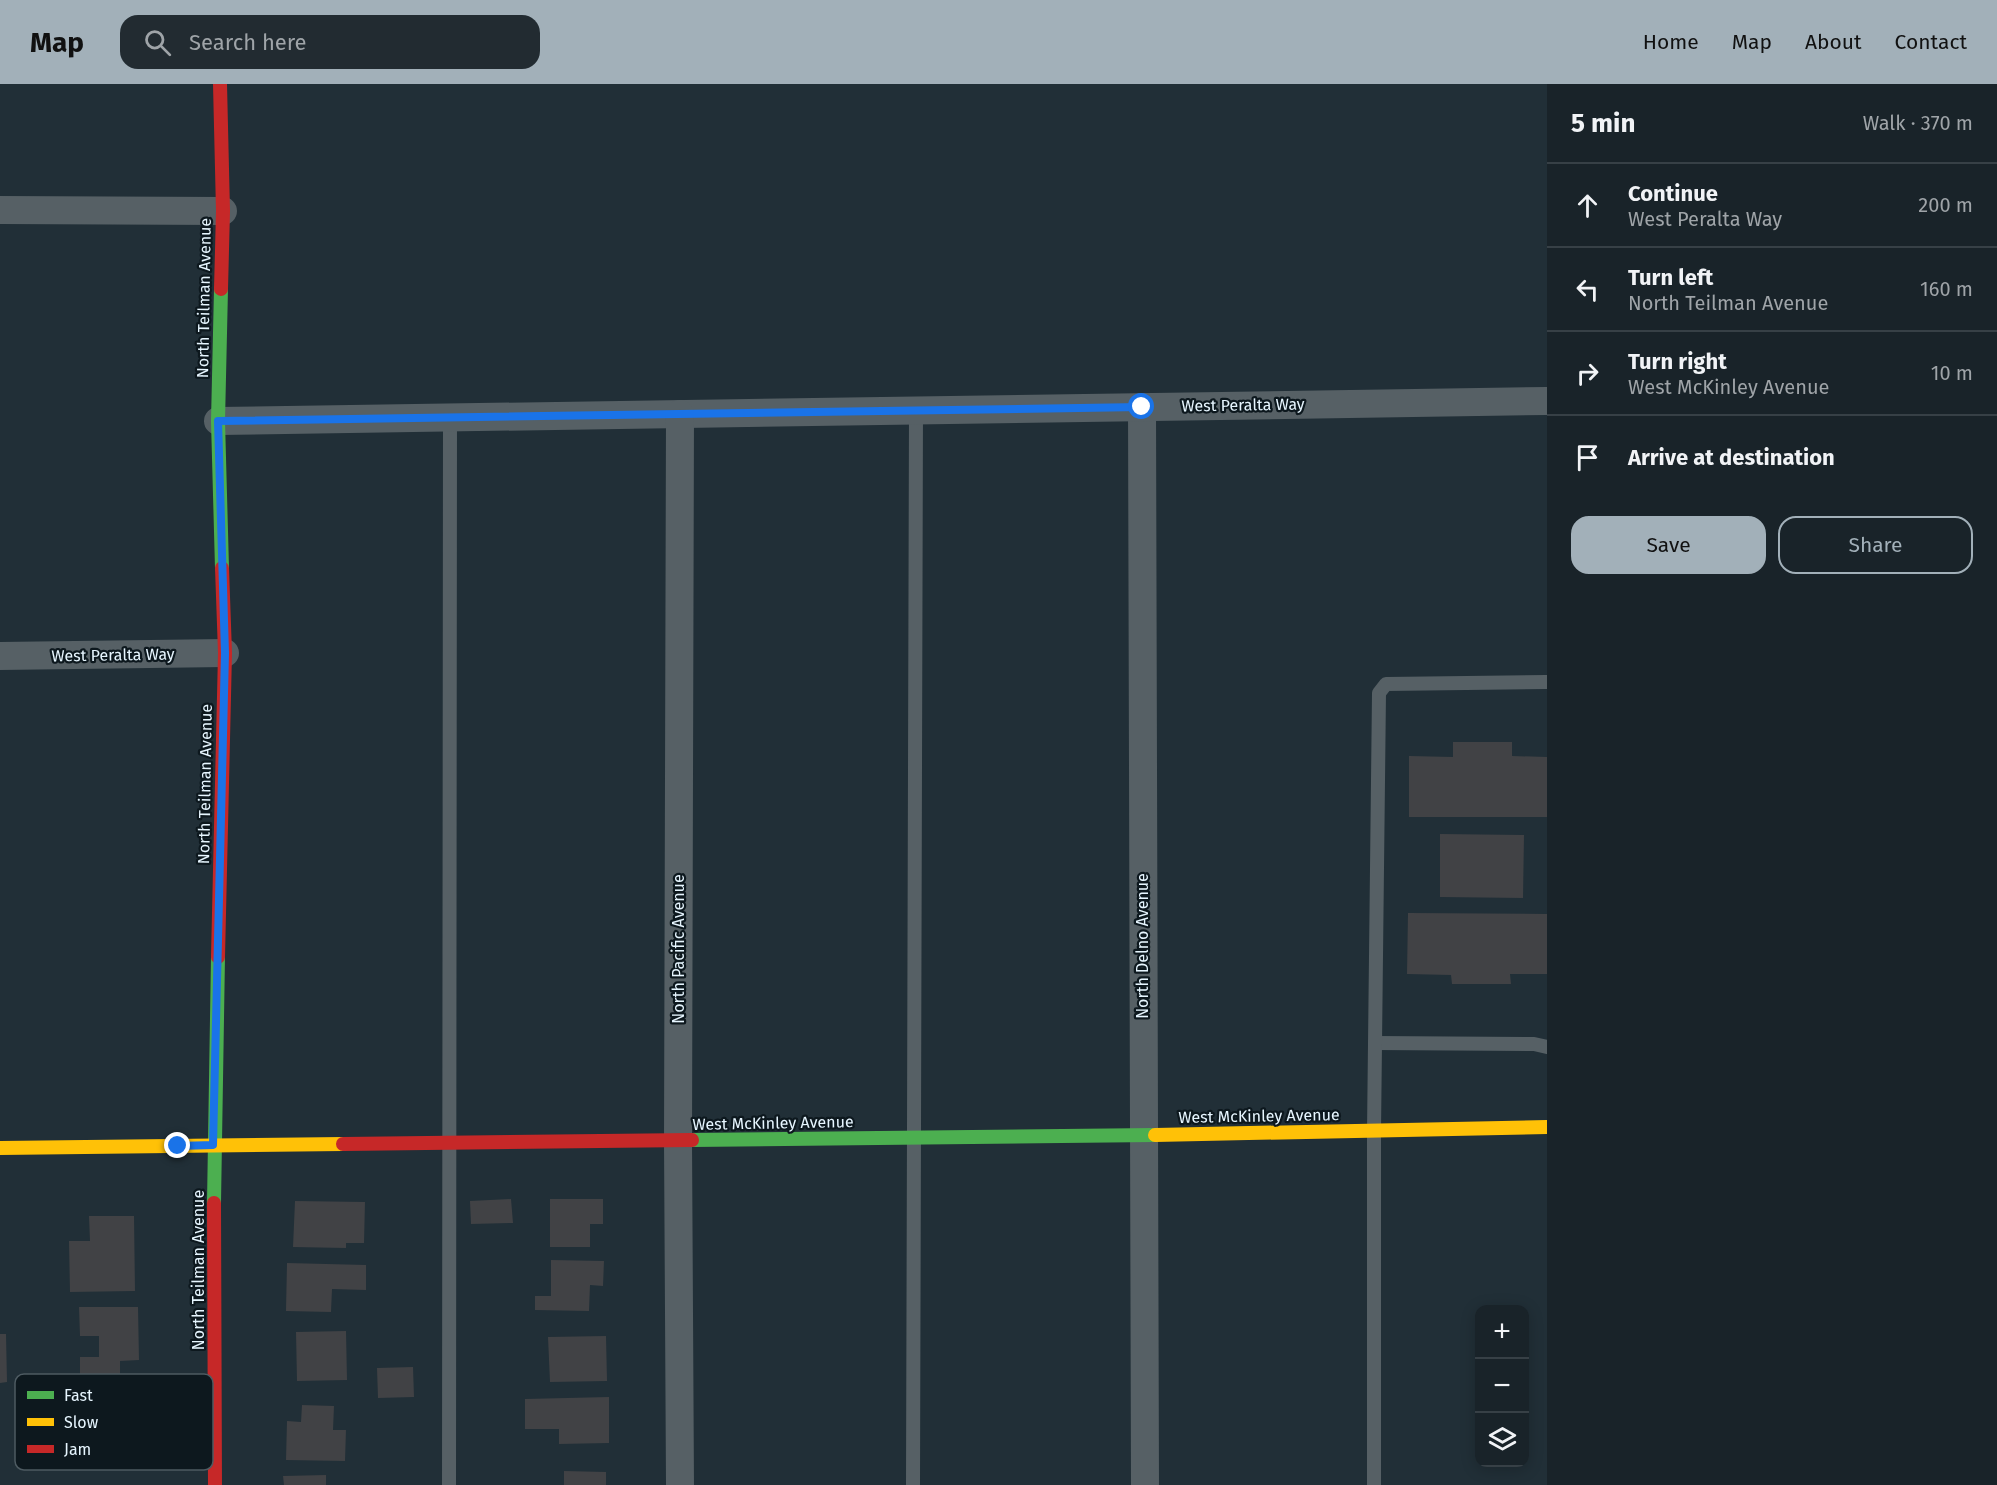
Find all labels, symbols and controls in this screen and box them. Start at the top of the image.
search box [120,15,540,69]
text: Map [30,26,84,59]
icon: search [141,26,174,59]
text: Search here [189,29,307,56]
text: Home [1643,29,1699,55]
text: Map [1732,29,1772,55]
text: About [1805,29,1862,55]
text: Contact [1895,29,1967,55]
text: 5 min [1571,108,1635,139]
text: Walk · 370 m [1863,111,1973,135]
text: Continue [1628,180,1718,207]
icon: ahead [1571,189,1604,222]
text: 200 m [1918,193,1973,217]
text: West Peralta Way [1628,207,1782,231]
street label: North Teilman Avenue [193,218,215,378]
text: Turn left [1628,264,1713,291]
icon: left [1571,273,1604,306]
text: 160 m [1920,277,1973,301]
text: North Teilman Avenue [1628,291,1828,315]
text: Turn right [1628,348,1727,375]
icon: right [1571,357,1604,390]
text: 10 m [1931,361,1973,385]
text: West McKinley Avenue [1628,375,1829,399]
route start [1128,393,1154,419]
street label: West Peralta Way [1181,394,1305,416]
icon: arrive [1571,441,1604,474]
text: Arrive at destination [1628,444,1835,471]
button: Save [1571,516,1766,574]
button: Share [1778,516,1973,574]
street label: West Peralta Way [51,644,175,666]
street label: North Teilman Avenue [194,704,216,864]
street label: North Delno Avenue [1133,873,1152,1019]
street label: North Pacific Avenue [669,874,688,1024]
street label: West McKinley Avenue [1178,1105,1340,1127]
street label: West McKinley Avenue [692,1112,854,1134]
route end [164,1132,190,1158]
street label: North Teilman Avenue [189,1190,208,1350]
map controls [1475,1305,1529,1467]
button: + [1475,1305,1529,1359]
button: − [1475,1359,1529,1413]
legend [15,1374,213,1470]
text: Fast [64,1386,93,1405]
text: Slow [64,1413,99,1432]
button: layers [1475,1413,1529,1467]
text: Jam [64,1440,91,1459]

